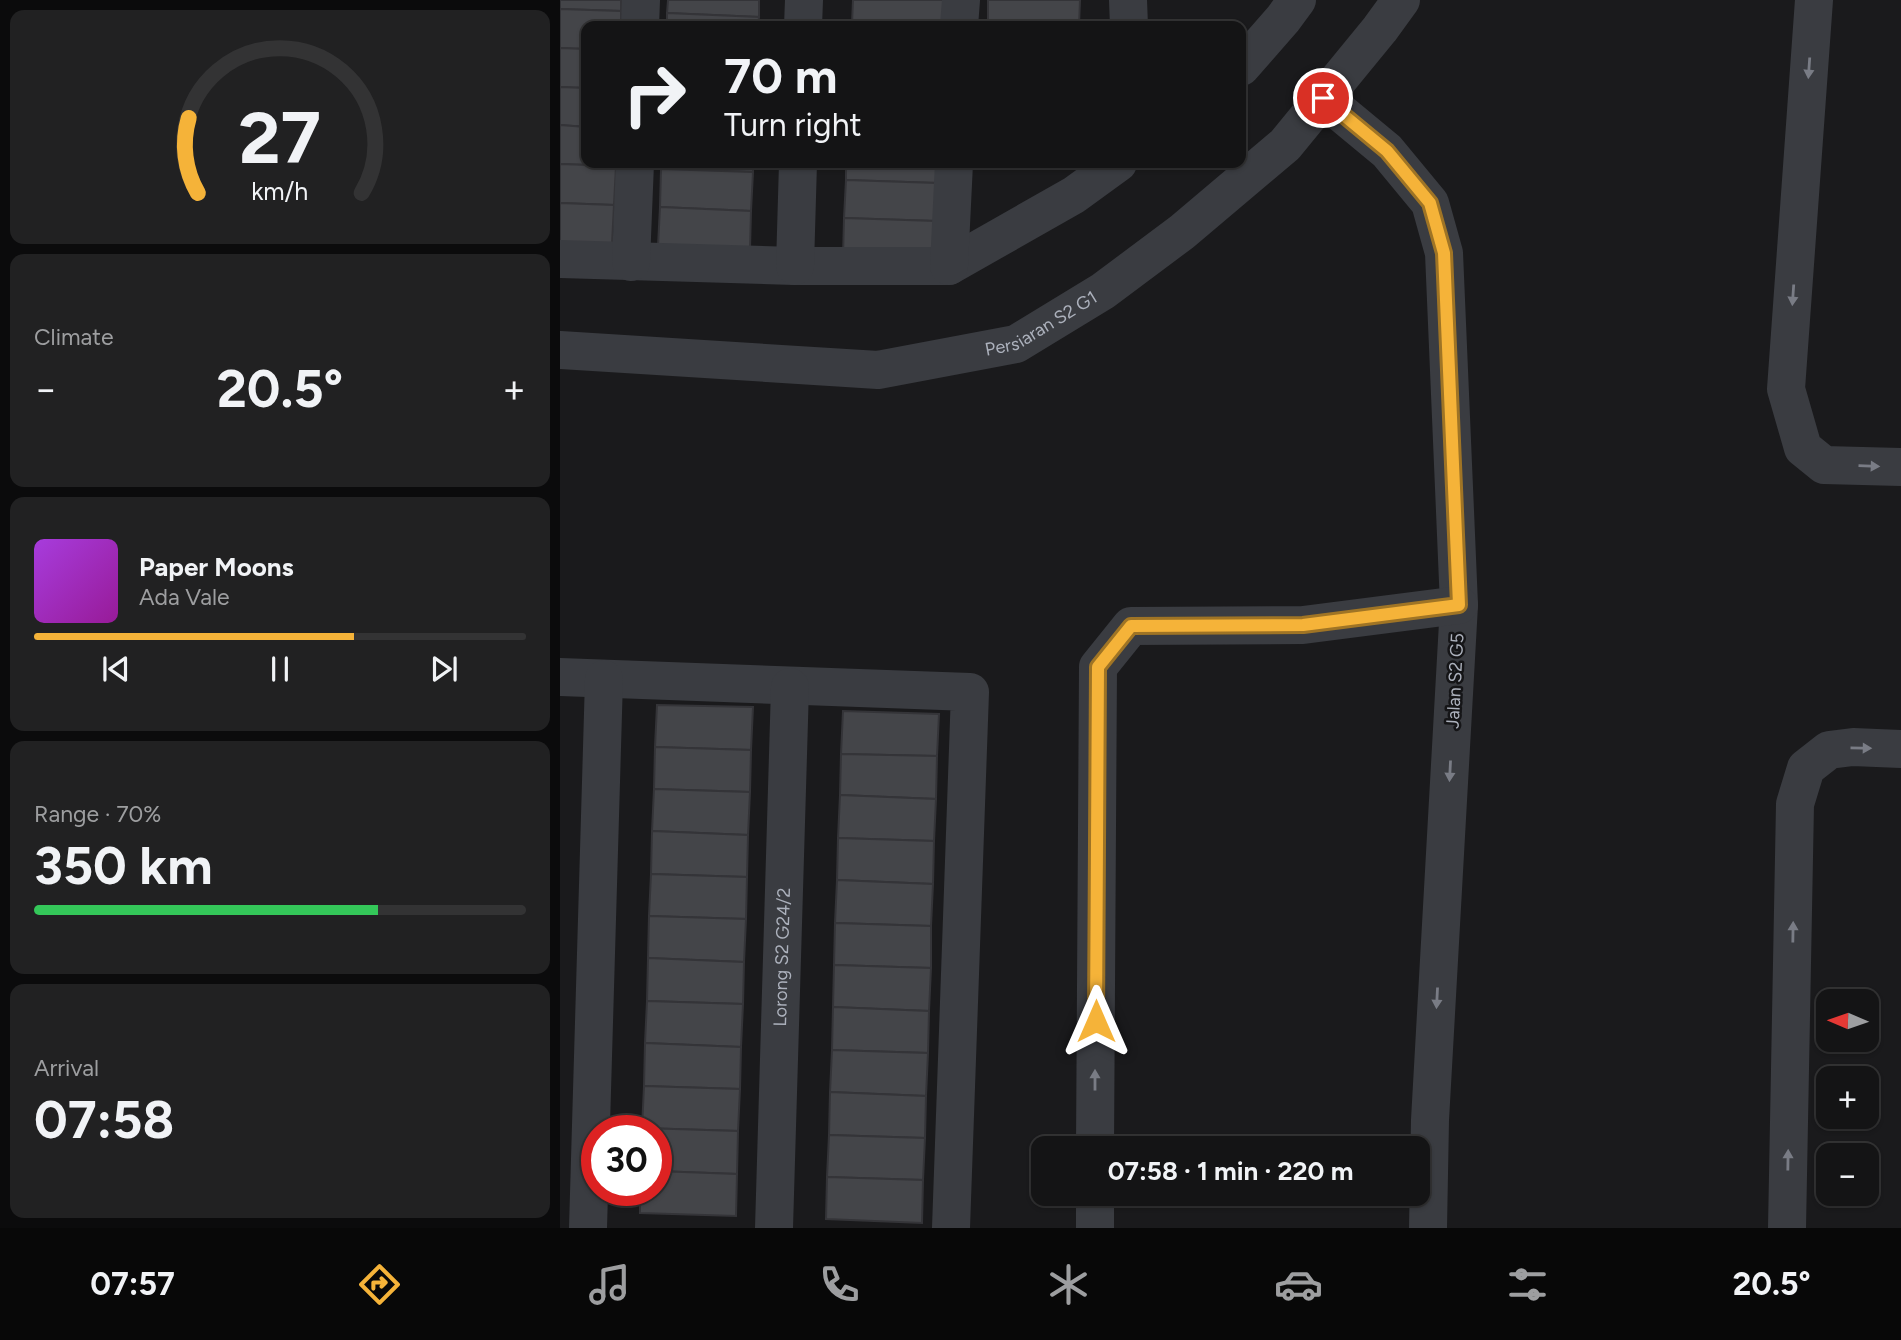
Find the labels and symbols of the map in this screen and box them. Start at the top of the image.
one-way arrow [1803,57,1814,79]
pin [1293,68,1353,128]
one-way arrow [1787,284,1798,306]
street label: Persiaran S2 G1 [983,286,1101,361]
one-way arrow [1858,461,1880,472]
street label: Jalan S2 G5 [1442,633,1468,729]
one-way arrow [1850,742,1872,754]
one-way arrow [1444,761,1455,783]
street label: Lorong S2 G24/2 [769,887,795,1027]
one-way arrow [1787,921,1798,943]
position arrow [1059,984,1133,1058]
one-way arrow [1431,988,1442,1010]
north arrow [1816,989,1880,1052]
one-way arrow [1089,1069,1101,1091]
speed limit sign: 30 [581,1115,672,1206]
one-way arrow [1782,1149,1794,1171]

